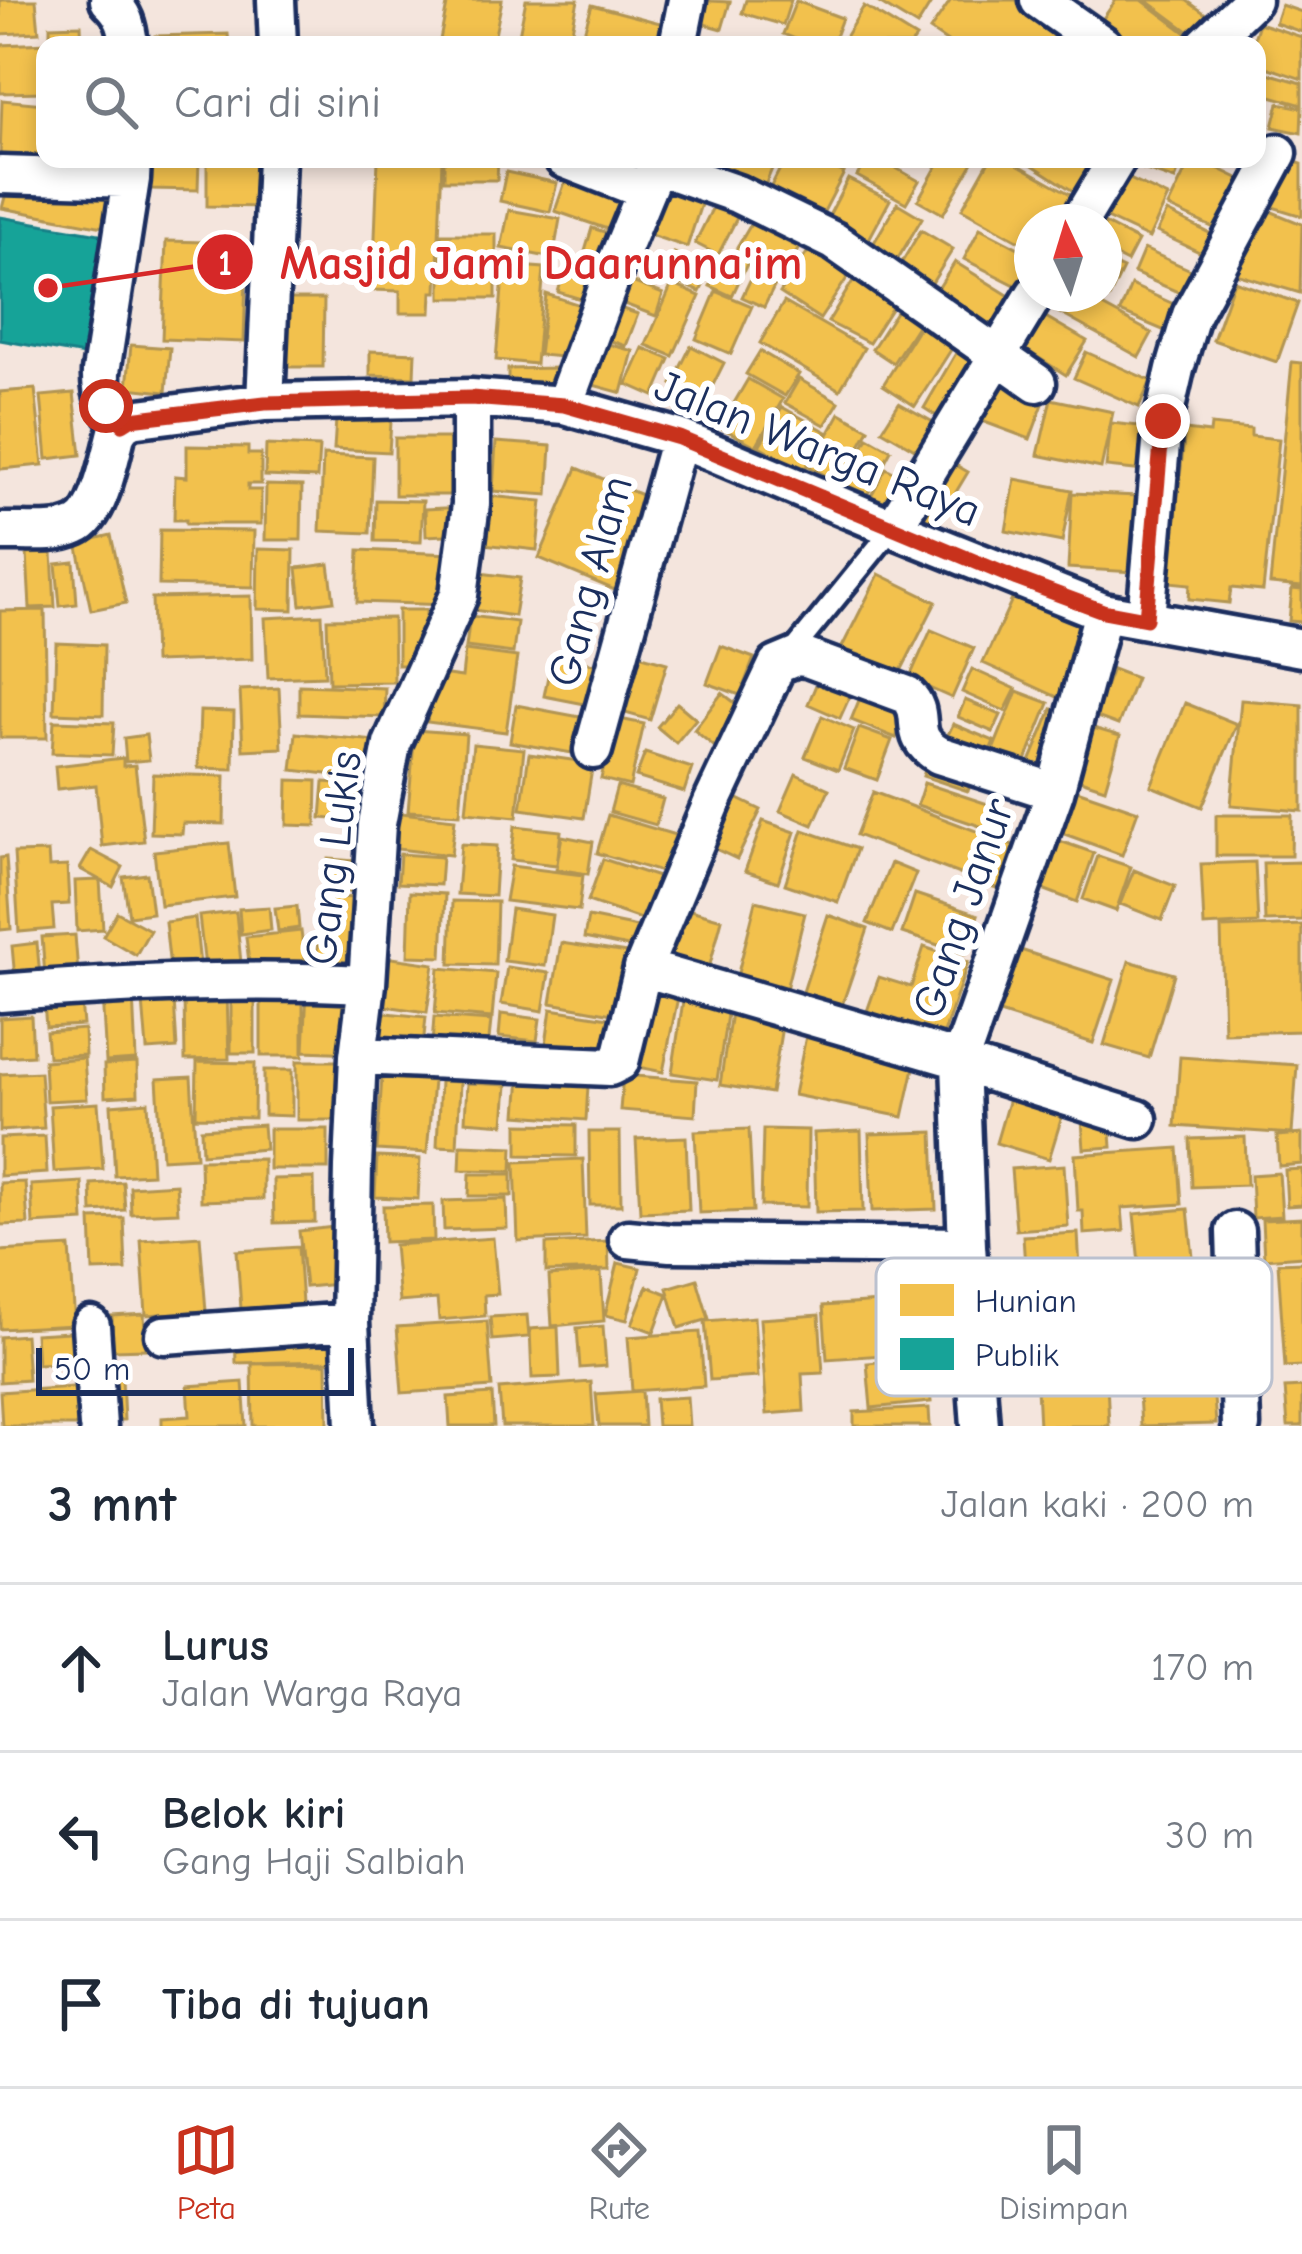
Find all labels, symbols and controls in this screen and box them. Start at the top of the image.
search box [36,36,1266,168]
icon: search [78,69,144,135]
text: Cari di sini [174,76,381,128]
north arrow [1014,204,1122,312]
callout: Masjid Jami Daarunna'im [195,220,826,304]
text: Masjid Jami Daarunna'im [280,236,802,291]
text: 1 [218,243,232,284]
street label: Jalan Warga Raya [648,359,988,537]
route start [79,379,133,433]
route end [1136,394,1190,448]
street label: Gang Alam [537,470,643,692]
street label: Gang Lukis [294,748,372,968]
street label: Gang Janur [901,791,1025,1025]
legend [876,1258,1272,1396]
text: Hunian [975,1282,1077,1320]
text: Publik [975,1336,1059,1374]
scale bar [36,1342,354,1395]
text: 50 m [54,1350,130,1388]
text: 3 mnt [48,1475,176,1534]
text: Jalan kaki · 200 m [941,1482,1254,1527]
text: Lurus [162,1619,269,1671]
icon: ahead [48,1635,114,1701]
text: 170 m [1151,1645,1254,1690]
text: Jalan Warga Raya [162,1671,463,1716]
text: Belok kiri [162,1787,345,1839]
icon: left [48,1803,114,1869]
text: 30 m [1165,1813,1254,1858]
text: Gang Haji Salbiah [162,1839,466,1884]
icon: arrive [48,1971,114,2037]
text: Tiba di tujuan [162,1978,430,2030]
tab: Peta [173,2117,239,2227]
tab: Rute [586,2117,652,2227]
tab: Disimpan [999,2117,1129,2227]

